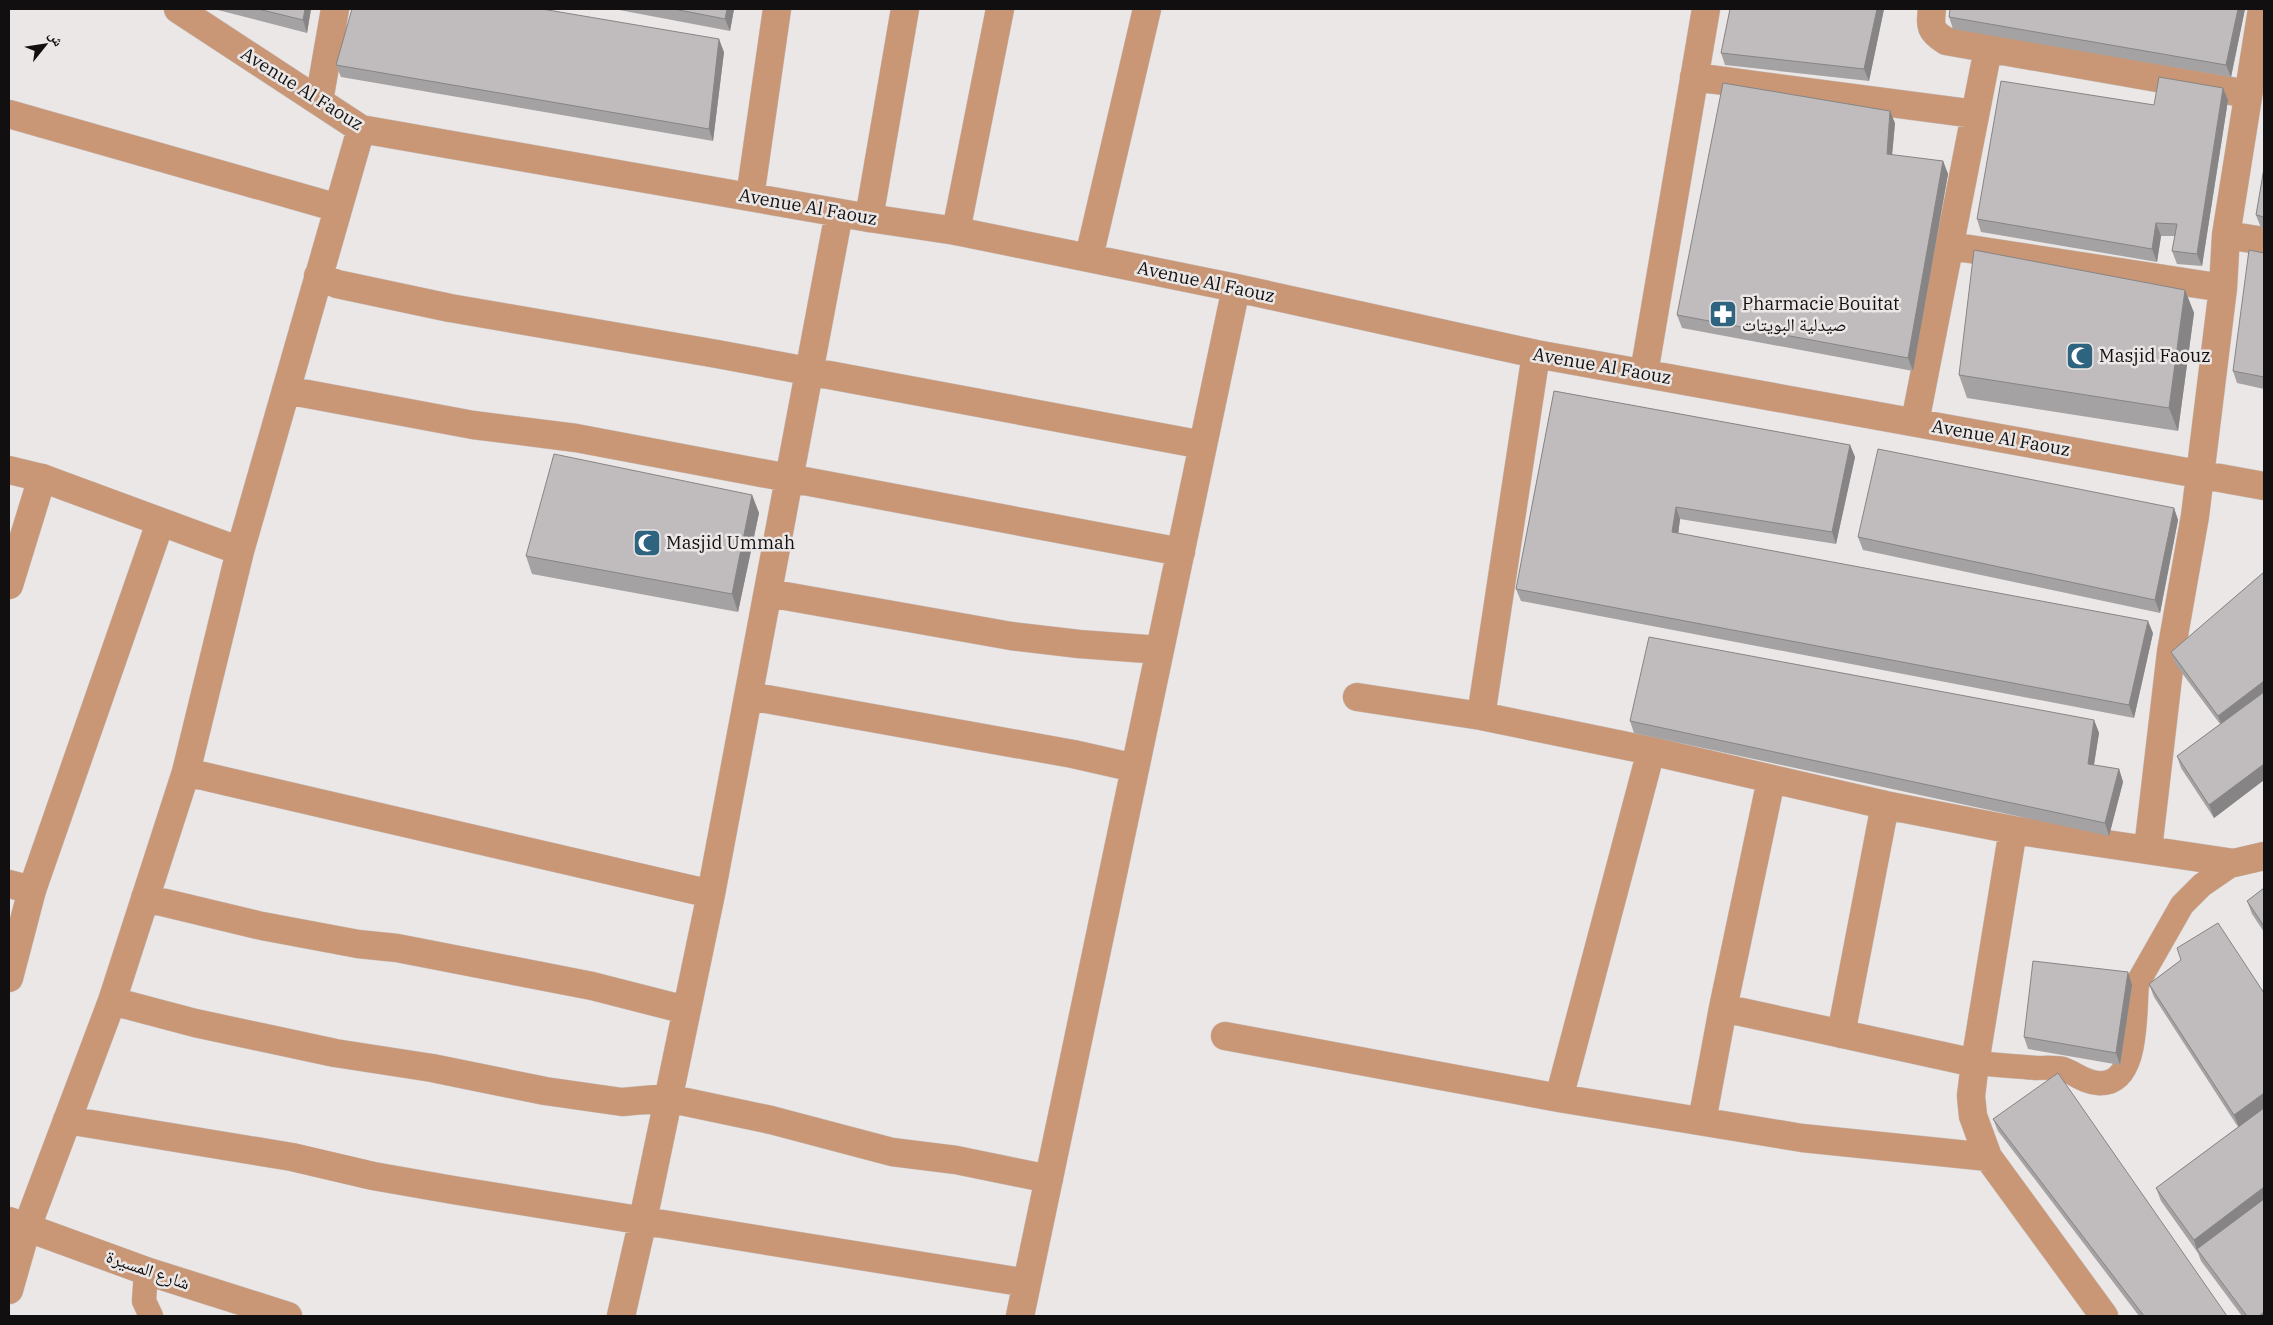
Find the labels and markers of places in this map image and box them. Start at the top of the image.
place label: Pharmacie Bouitat صيدلية البويتات [1742,292,1899,336]
pharmacy icon: Pharmacie Bouitat صيدلية البويتات [1708,299,1738,329]
mosque icon: Masjid Faouz [2065,341,2095,371]
place label: Masjid Faouz [2099,344,2210,367]
mosque icon: Masjid Ummah [632,528,662,558]
place label: Masjid Ummah [666,531,795,554]

